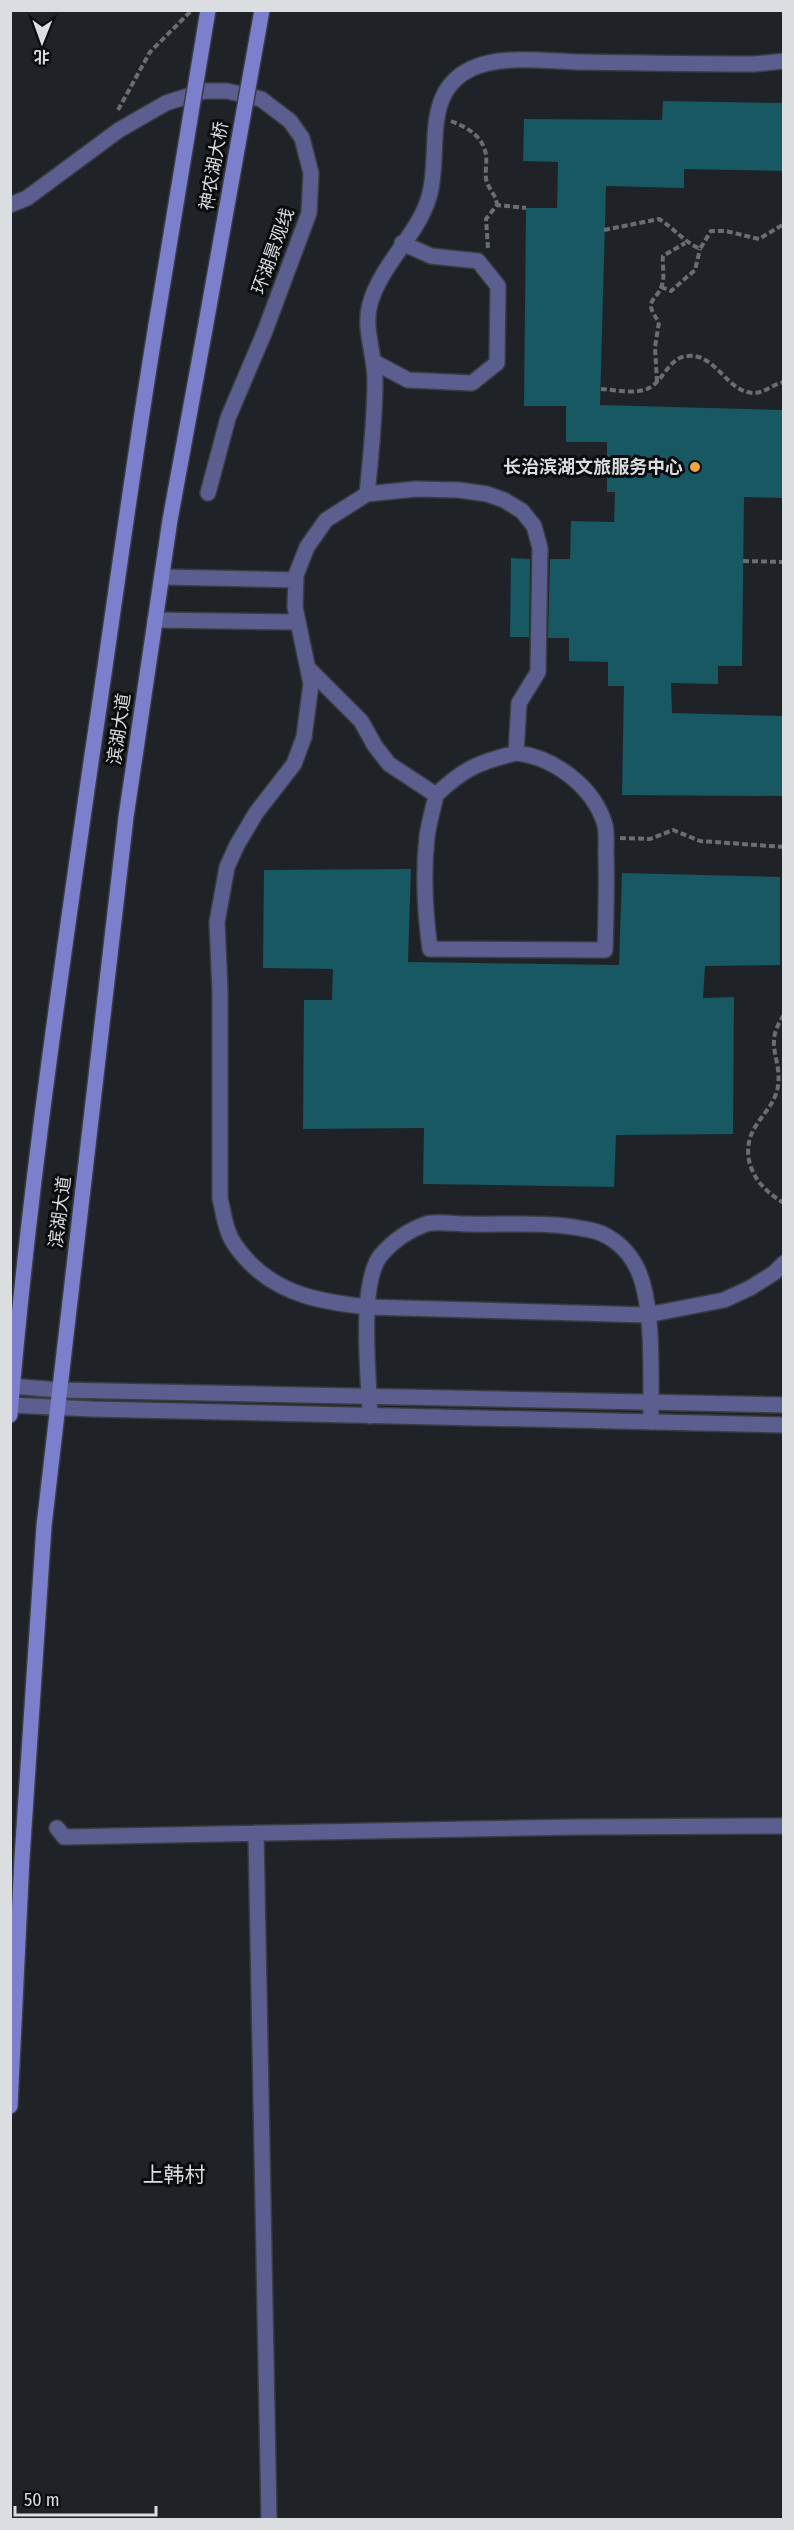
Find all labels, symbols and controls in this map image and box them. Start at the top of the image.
north arrow [12,12,72,72]
text: 北 [34,47,50,66]
street label: 神农湖大桥 [195,120,233,212]
street label: 环湖景观线 [247,205,299,297]
place label: 长治滨湖文旅服务中心 [503,456,683,478]
marker: 长治滨湖文旅服务中心 [688,460,702,474]
street label: 滨湖大道 [103,692,135,766]
street label: 滨湖大道 [45,1175,75,1249]
district label: 上韩村 [143,2162,206,2188]
scale bar [15,2479,156,2517]
text: 50 m [24,2489,60,2511]

